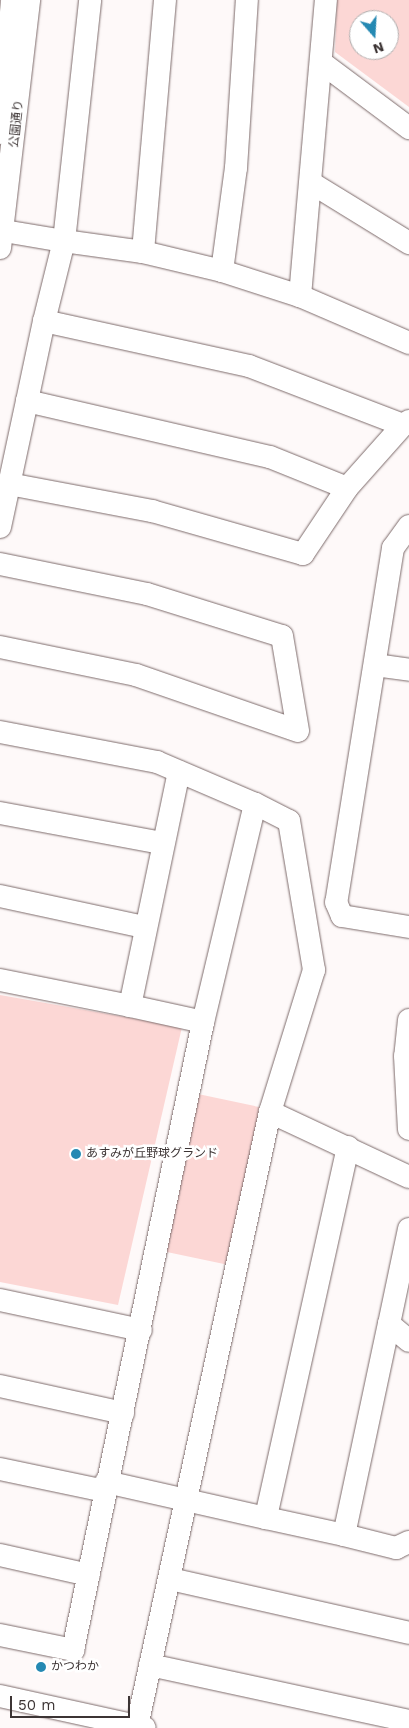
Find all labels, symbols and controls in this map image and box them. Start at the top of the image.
north arrow [349,10,399,60]
text: N [371,39,386,57]
street label: 公園通り [7,99,27,149]
place label: あすみが丘野球グランド [86,1147,218,1161]
marker: あすみが丘野球グランド [70,1148,82,1160]
place label: かつわか [51,1660,99,1674]
marker: かつわか [35,1661,47,1673]
scale bar [12,1686,132,1718]
text: 50 m [18,1696,55,1714]

